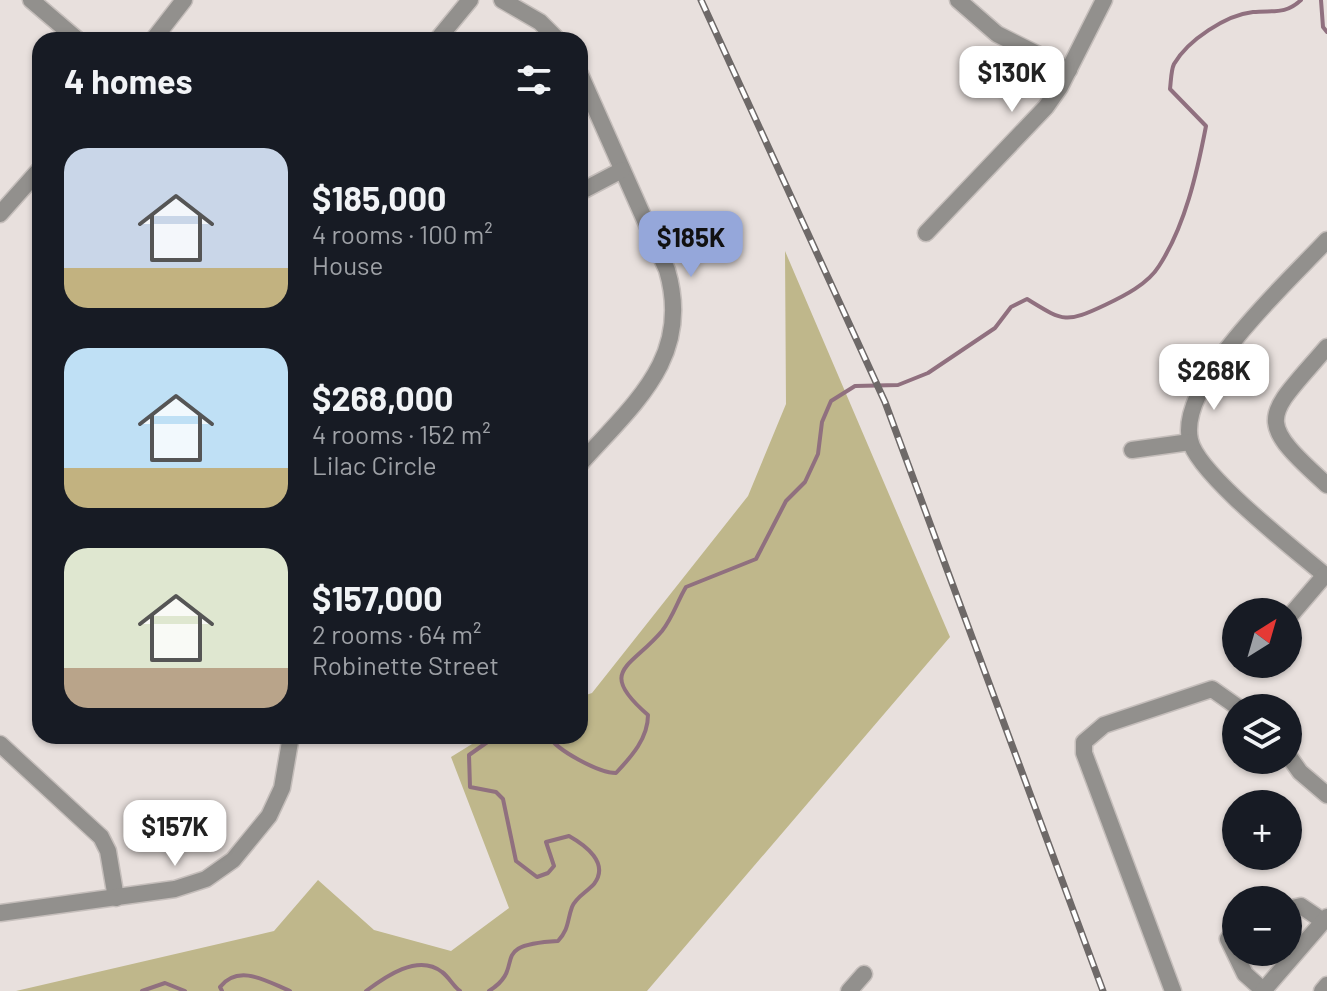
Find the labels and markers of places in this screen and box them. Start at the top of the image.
pin: $130K [956,46,1068,114]
pin: $185K [635,211,747,279]
pin: $268K [1158,344,1270,412]
pin: $157K [119,800,231,868]

